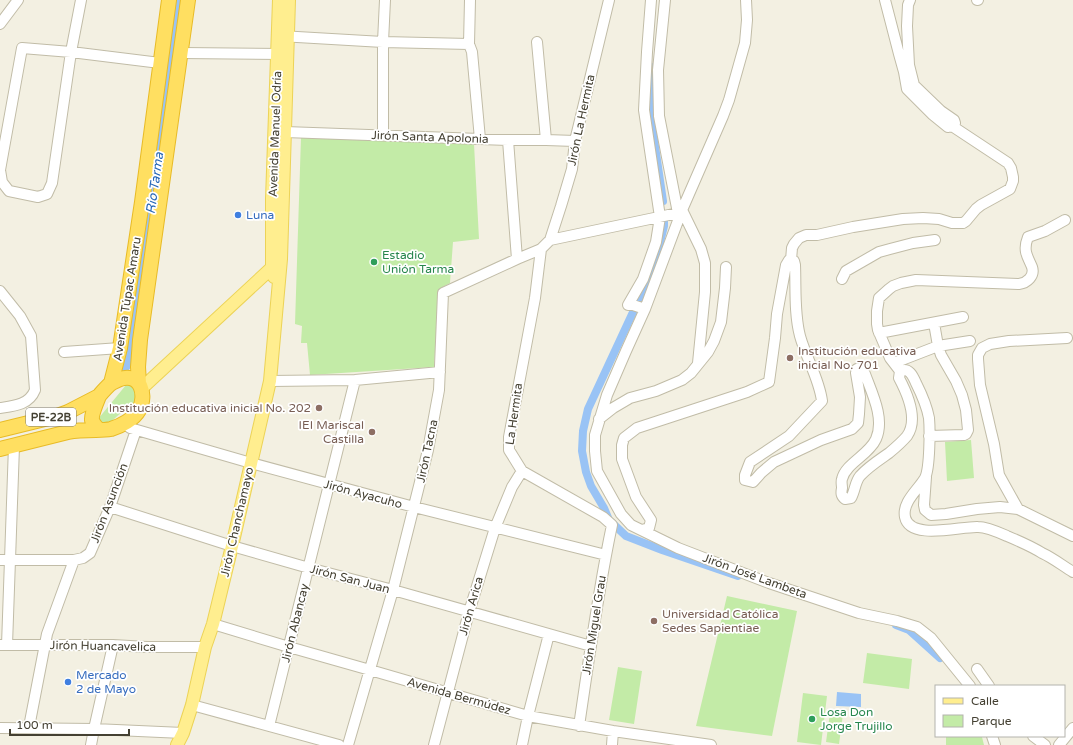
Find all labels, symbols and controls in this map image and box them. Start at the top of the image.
street label: Avenida Manuel Odría [266,71,284,197]
street label: Jirón La Hermita [564,73,598,167]
street label: Jirón Santa Apolonia [371,128,489,146]
water label: Río Tarma [143,151,167,215]
place label: Luna [246,208,274,222]
marker: Luna [233,210,243,220]
street label: Avenida Túpac Amaru [110,236,144,362]
place label: Estadio Unión Tarma [382,248,454,276]
marker: Estadio Unión Tarma [369,257,379,267]
place label: Institución educativa inicial No. 701 [798,344,916,372]
marker: Institución educativa inicial No. 701 [785,353,795,363]
street label: La Hermita [503,382,525,446]
place label: Institución educativa inicial No. 202 [109,401,311,415]
marker: Institución educativa inicial No. 202 [314,403,324,413]
road number: PE-22B [26,408,76,426]
place label: IEI Mariscal Castilla [299,418,364,446]
street label: Jirón Tacna [413,418,441,484]
marker: IEI Mariscal Castilla [367,427,377,437]
street label: Jirón Asunción [87,461,131,545]
street label: Jirón Chanchamayo [218,466,256,578]
street label: Jirón Ayacuho [322,477,404,511]
street label: Jirón José Lambeta [701,551,809,601]
street label: Jirón San Juan [308,562,392,596]
street label: Jirón Miguel Grau [579,574,609,676]
street label: Jirón Arica [456,575,486,637]
street label: Jirón Abancay [278,582,312,664]
place label: Universidad Católica Sedes Sapientiae [662,607,778,635]
marker: Universidad Católica Sedes Sapientiae [649,616,659,626]
street label: Jirón Huancavelica [50,638,156,654]
place label: Mercado 2 de Mayo [76,668,136,696]
street label: Avenida Bermúdez [405,674,513,718]
marker: Mercado 2 de Mayo [63,677,73,687]
legend [935,685,1065,737]
text: Calle [971,694,999,708]
place label: Losa Don Jorge Trujillo [820,705,893,733]
scale bar [10,711,129,737]
marker: Losa Don Jorge Trujillo [807,714,817,724]
text: Parque [971,714,1012,728]
text: 100 m [16,718,53,732]

